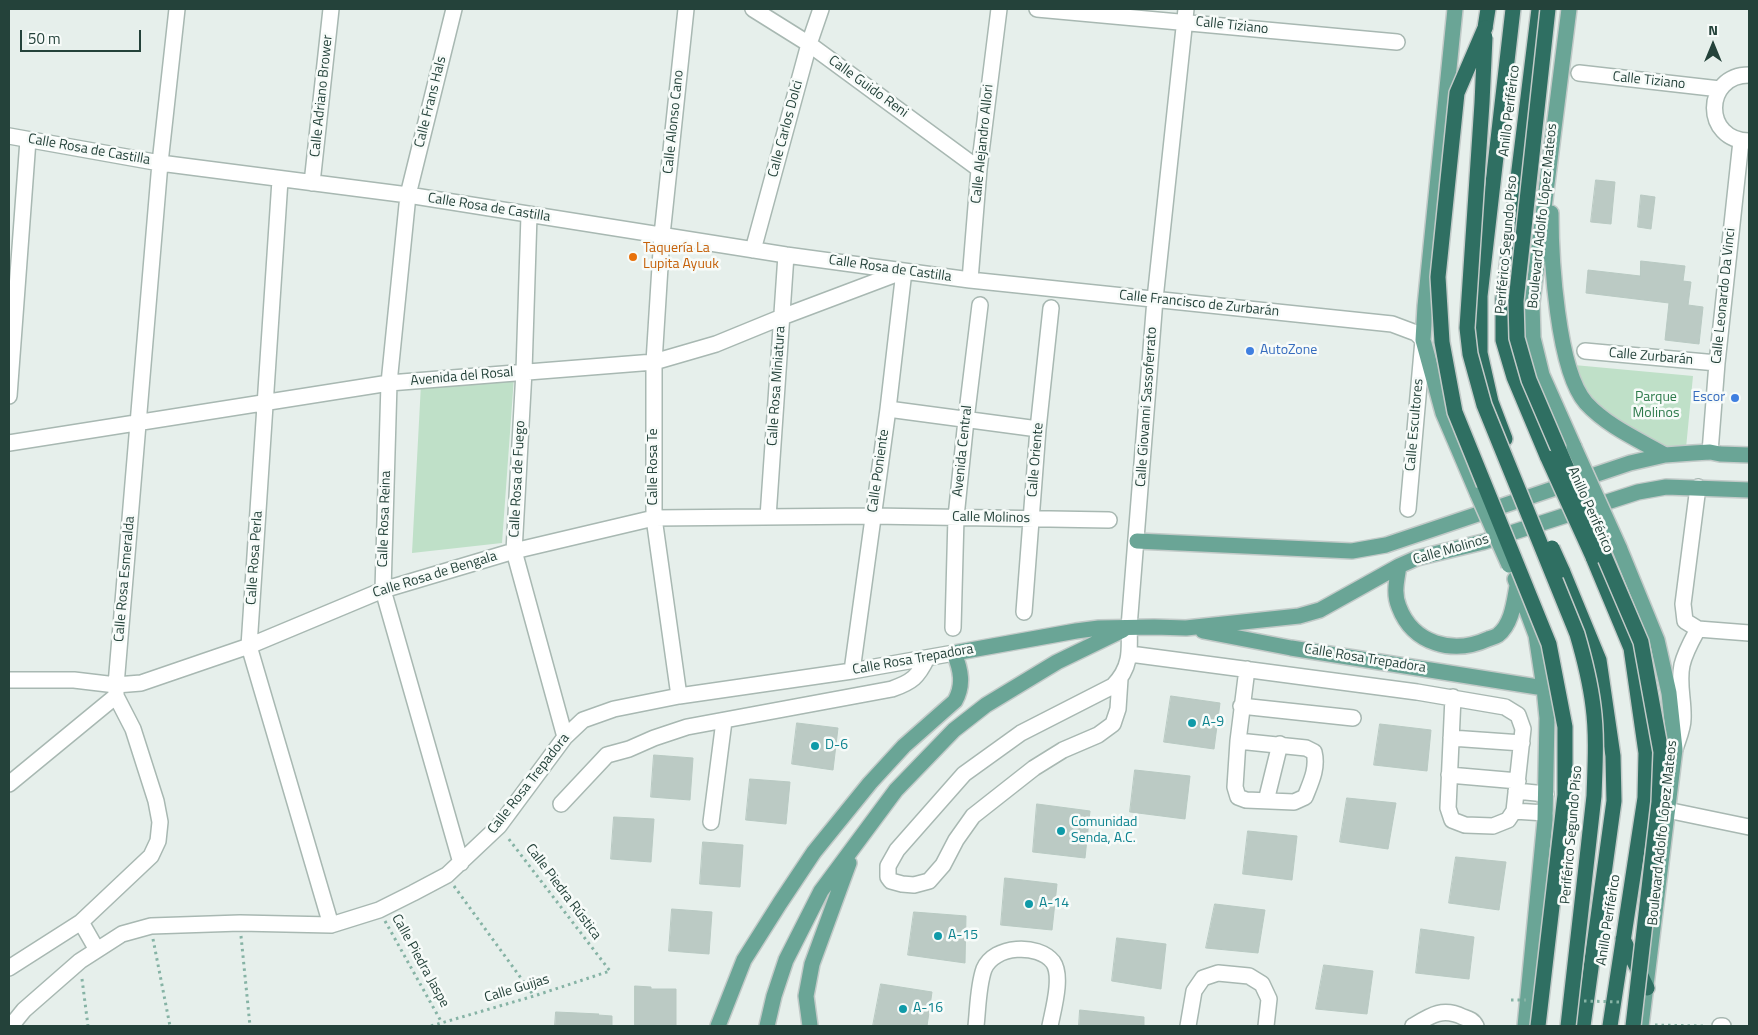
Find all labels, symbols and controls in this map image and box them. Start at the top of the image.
street label: Calle Tiziano [1195,14,1269,38]
text: N [1708,19,1718,40]
scale bar [22,20,144,52]
north arrow [1688,20,1738,70]
text: 50 m [28,27,61,50]
street label: Calle Adriano Brower [307,34,337,158]
street label: Calle Guido Reni [825,52,911,122]
street label: Calle Frans Hals [412,55,450,149]
street label: Anillo Periférico [1496,64,1524,158]
street label: Calle Alonso Cano [660,69,688,175]
street label: Calle Tiziano [1612,69,1686,93]
street label: Calle Carlos Dolci [765,79,807,179]
street label: Calle Alejandro Allori [968,83,998,205]
street label: Boulevard Adolfo López Mateos [1525,122,1561,310]
street label: Calle Rosa de Castilla [27,131,151,169]
street label: Periférico Segundo Piso [1493,175,1521,315]
street label: Calle Rosa de Castilla [426,190,552,226]
street label: Calle Leonardo Da Vinci [1709,227,1739,365]
place label: Taquería La Lupita Ayuuk [643,241,719,274]
marker: Taquería La Lupita Ayuuk [627,251,639,263]
street label: Calle Rosa de Castilla [827,252,953,286]
street label: Calle Francisco de Zurbarán [1118,287,1280,321]
street label: Calle Rosa Miniatura [764,325,790,447]
street label: Calle Giovanni Sassoferrato [1133,326,1161,488]
place label: AutoZone [1260,343,1317,359]
marker: AutoZone [1244,345,1256,357]
street label: Calle Zurbarán [1608,345,1694,369]
street label: Avenida del Rosal [410,364,514,390]
street label: Calle Escultores [1403,378,1427,472]
park label: Parque Molinos [1633,390,1679,422]
place label: Escor [1692,390,1725,406]
marker: Escor [1729,392,1741,404]
street label: Avenida Central [950,404,976,498]
street label: Calle Rosa de Fuego [507,420,529,538]
street label: Calle Oriente [1024,422,1048,498]
street label: Calle Poniente [865,428,893,514]
street label: Calle Rosa Te [646,429,662,505]
street label: Anillo Periférico [1564,465,1616,555]
street label: Calle Rosa Reina [375,470,395,568]
street label: Calle Molinos [952,509,1030,527]
street label: Calle Rosa Perla [243,510,267,606]
street label: Calle Rosa Esmeralda [111,515,139,643]
street label: Calle Molinos [1411,531,1491,569]
street label: Calle Rosa de Bengala [371,548,499,602]
street label: Calle Rosa Trepadora [851,641,975,679]
street label: Calle Rosa Trepadora [1303,641,1427,677]
place label: A-9 [1202,715,1224,731]
marker: A-9 [1186,717,1198,729]
street label: Calle Rosa Trepadora [485,730,573,838]
place label: D-6 [825,738,848,754]
street label: Boulevard Adolfo López Mateos [1645,739,1681,927]
marker: D-6 [809,740,821,752]
street label: Periférico Segundo Piso [1558,765,1586,905]
place label: Comunidad Senda, A.C. [1071,815,1137,848]
marker: Comunidad Senda, A.C. [1055,825,1067,837]
street label: Calle Piedra Rústica [521,841,605,943]
street label: Anillo Periférico [1594,873,1624,967]
place label: A-14 [1039,896,1069,912]
marker: A-14 [1023,898,1035,910]
street label: Calle Piedra Jaspe [387,911,453,1011]
place label: A-15 [948,928,978,944]
marker: A-15 [932,930,944,942]
street label: Calle Guijas [483,971,551,1007]
place label: A-16 [913,1001,943,1017]
marker: A-16 [897,1003,909,1015]

